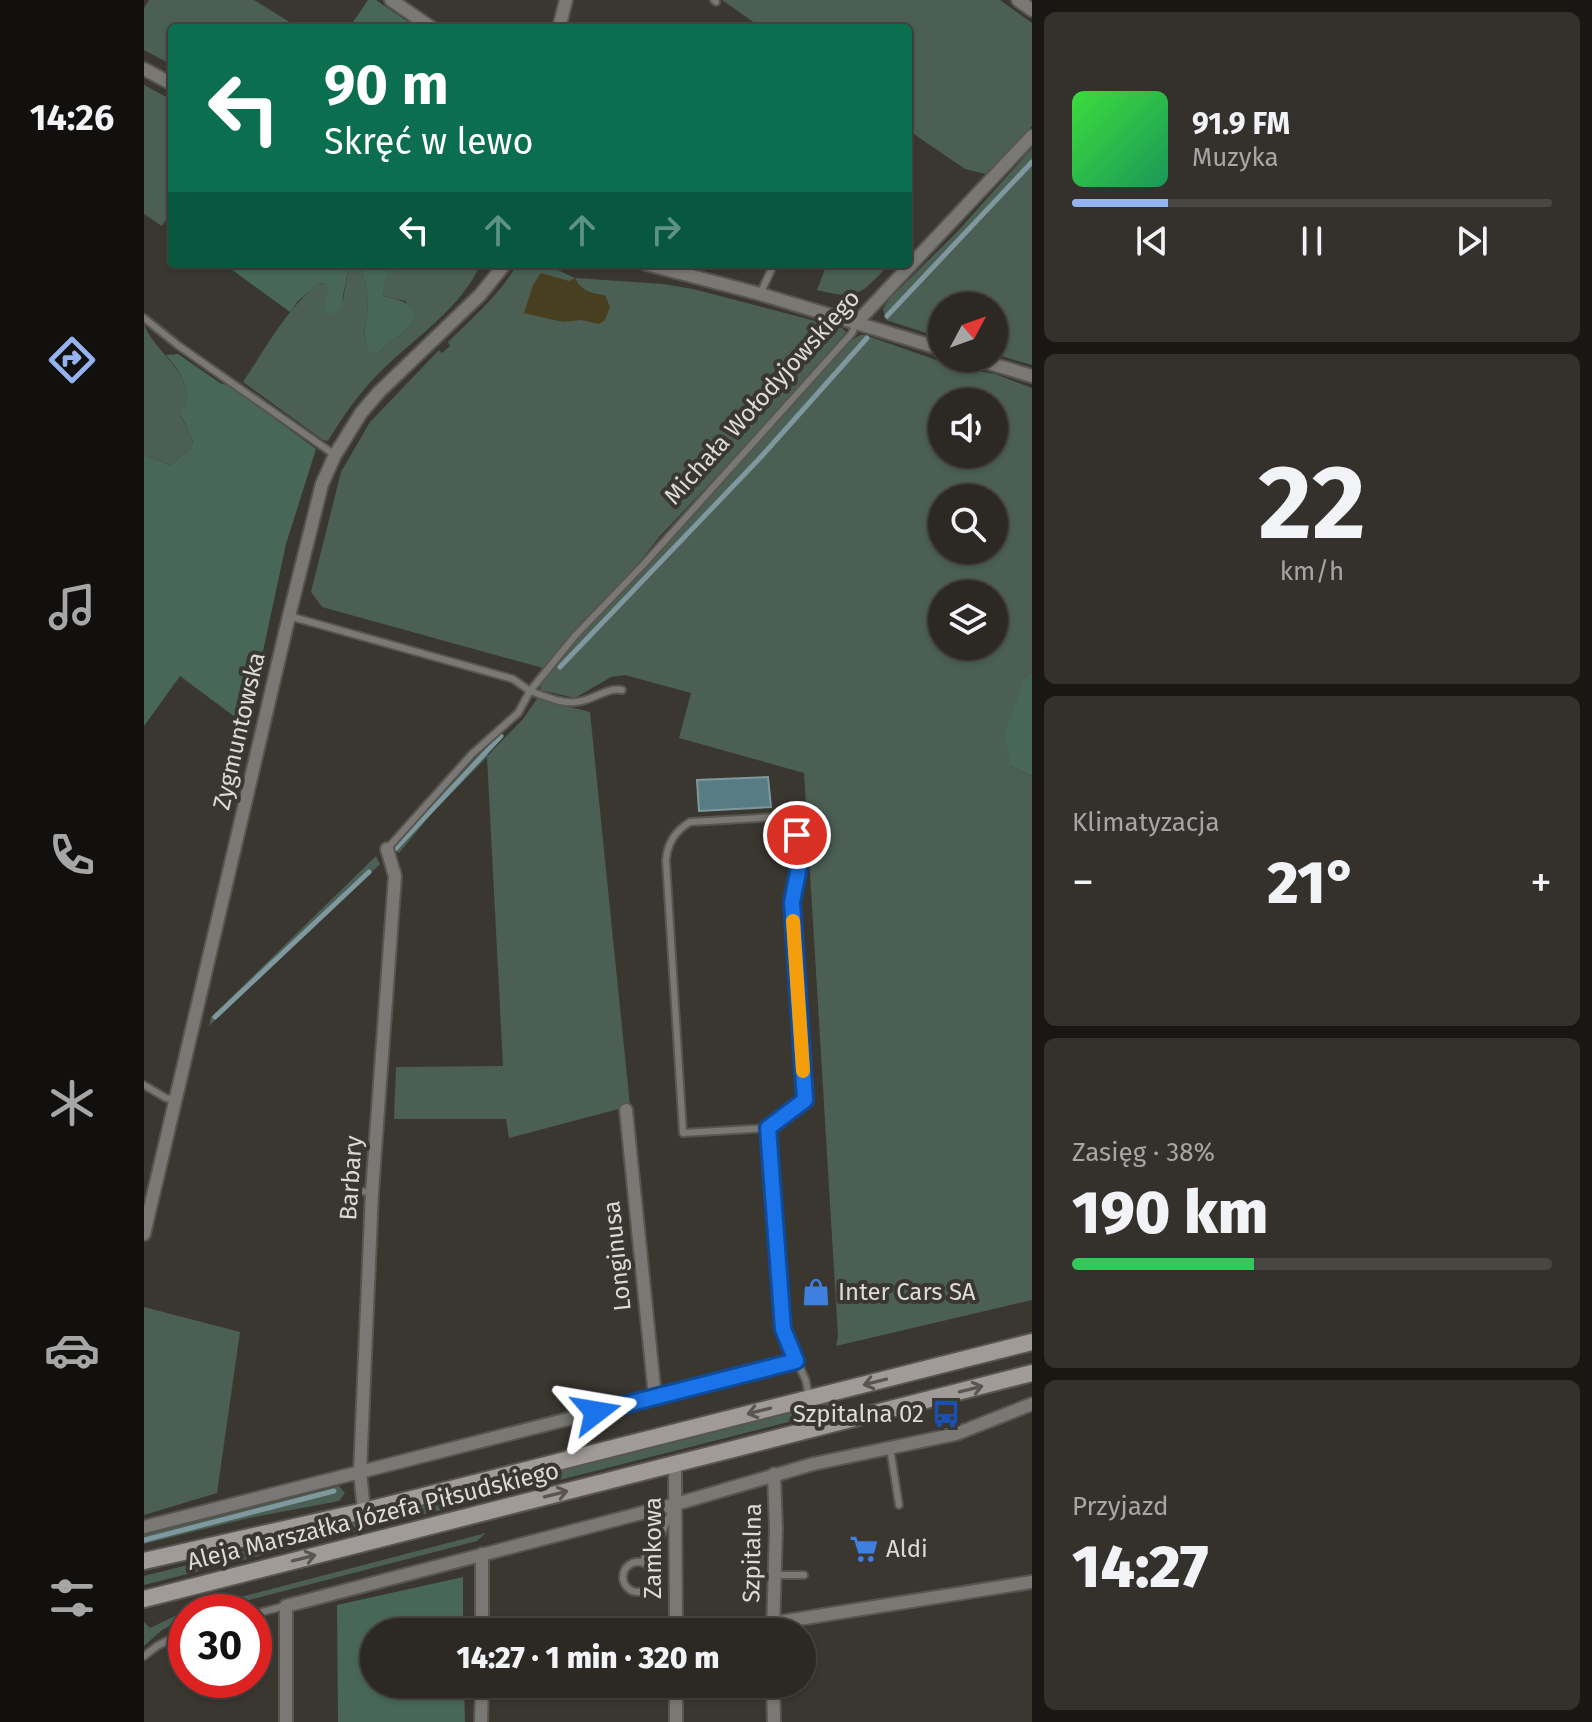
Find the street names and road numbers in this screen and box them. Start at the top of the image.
street label: Michała Wołodyjowskiego [658,284,866,510]
street label: Zygmuntowska [207,650,271,812]
street label: Barbary [334,1134,368,1221]
street label: Longinusa [597,1199,637,1313]
street label: Aleja Marszałka Józefa Piłsudskiego [184,1456,562,1576]
street label: Zamkowa [639,1497,667,1599]
street label: Szpitalna [737,1503,767,1603]

